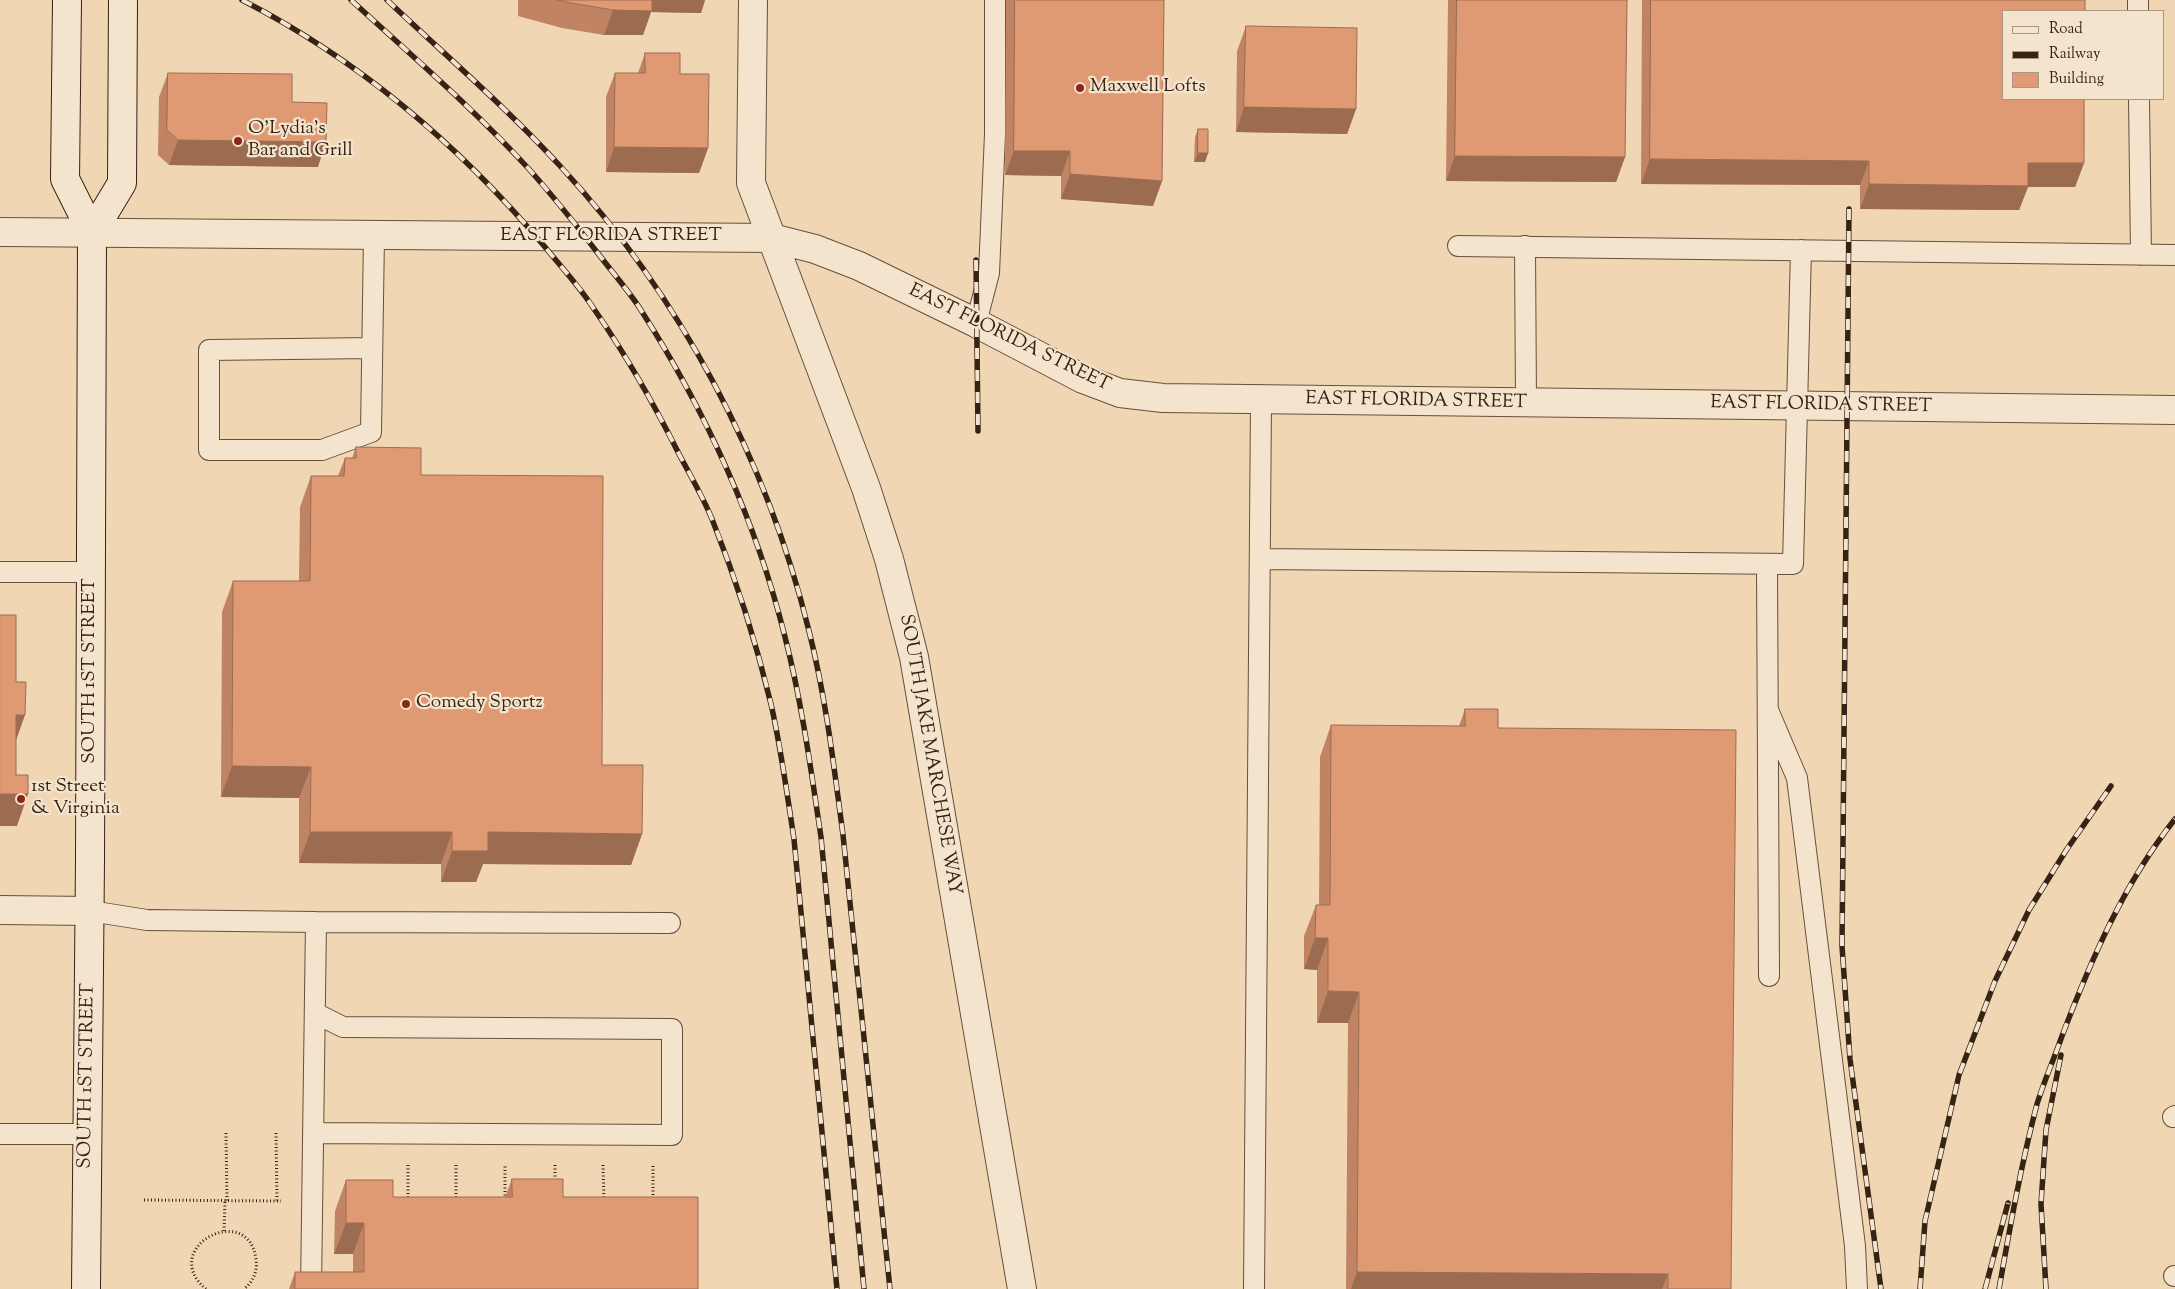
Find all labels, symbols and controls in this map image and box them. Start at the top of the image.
legend [2002,10,2165,100]
text: Road [2049,19,2083,40]
text: Railway [2049,44,2100,65]
text: Building [2049,69,2104,90]
place label: Maxwell Lofts [1090,77,1206,99]
marker: Maxwell Lofts [1074,82,1086,94]
place label: O'Lydia's Bar and Grill [248,119,353,163]
marker: O'Lydia's Bar and Grill [232,135,244,147]
street label: EAST FLORIDA STREET [500,226,722,248]
street label: EAST FLORIDA STREET [904,280,1114,398]
street label: EAST FLORIDA STREET [1305,389,1527,415]
street label: EAST FLORIDA STREET [1710,393,1932,419]
street label: SOUTH 1ST STREET [80,578,102,764]
street label: SOUTH JAKE MARCHESE WAY [893,613,965,897]
place label: Comedy Sportz [416,693,543,715]
marker: Comedy Sportz [400,698,412,710]
place label: 1st Street & Virginia [31,777,120,821]
marker: 1st Street & Virginia [15,793,27,805]
street label: SOUTH 1ST STREET [75,983,101,1169]

